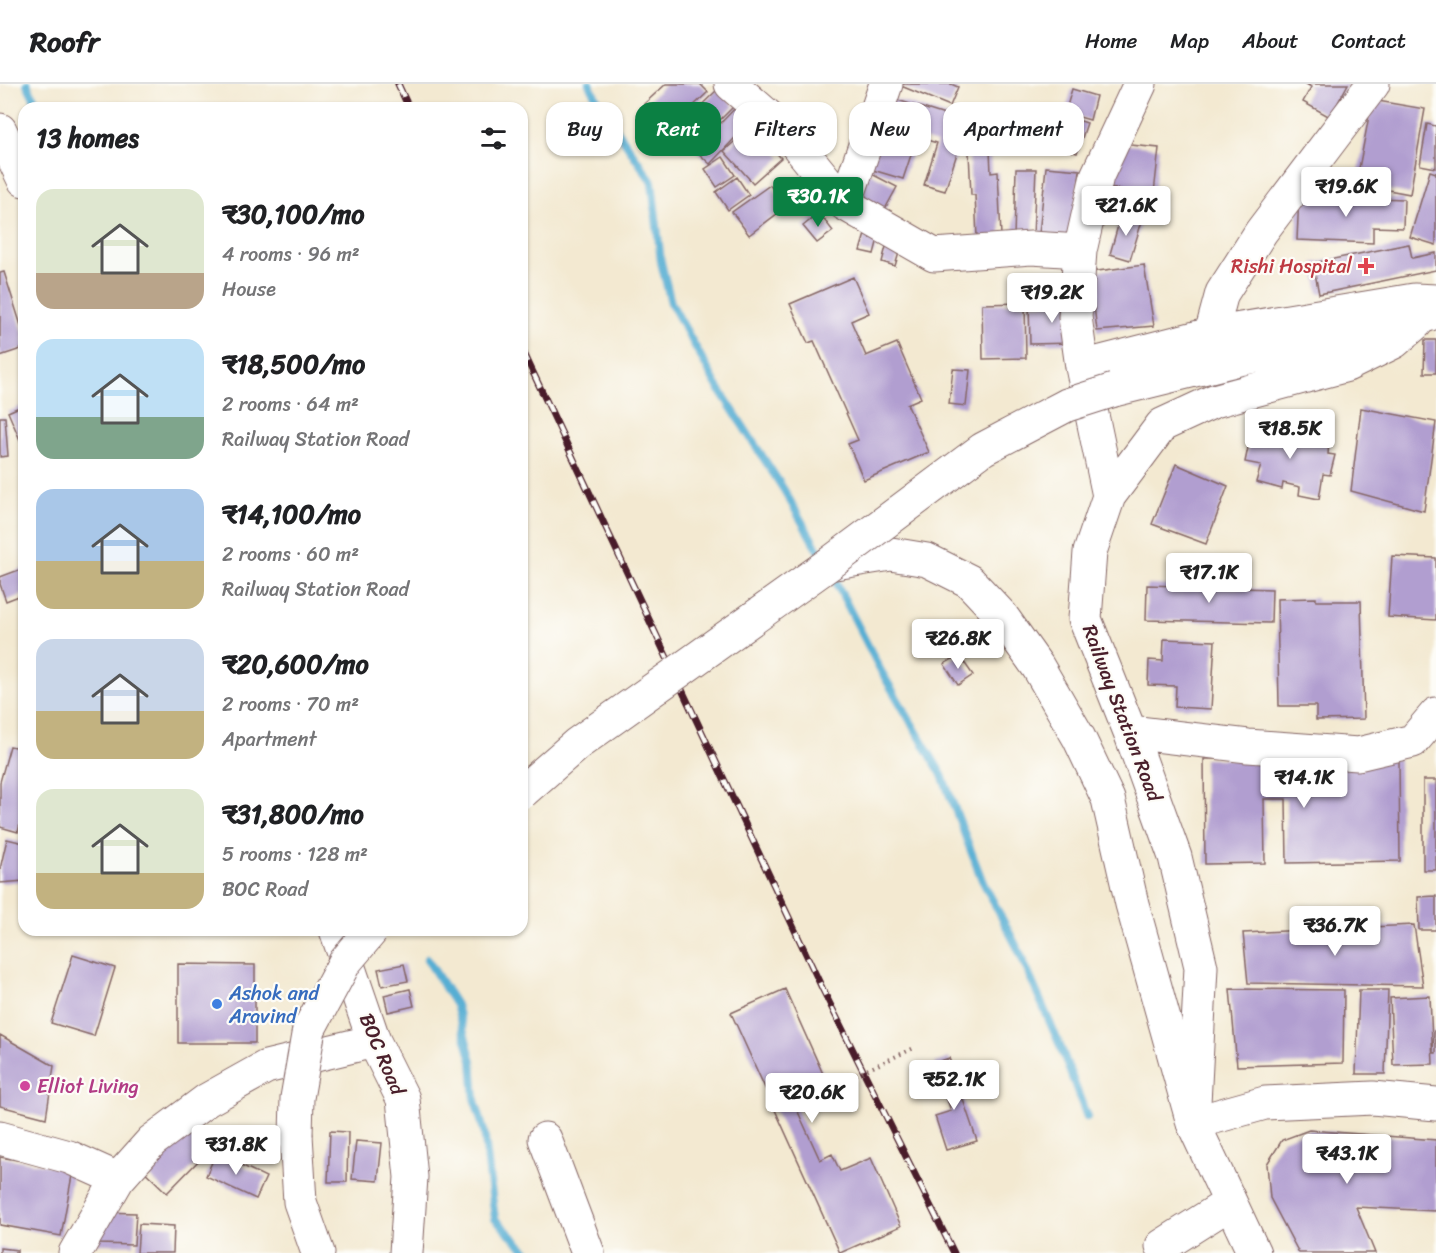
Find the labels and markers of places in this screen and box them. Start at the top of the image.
pin: ₹19.6K [1297,167,1395,218]
pin: ₹30.1K [769,177,867,228]
pin: ₹21.6K [1077,186,1175,237]
place label: Rishi Hospital [1231,249,1352,284]
marker: Rishi Hospital [1357,257,1375,275]
pin: ₹19.2K [1003,273,1101,324]
pin: ₹18.5K [1241,409,1339,460]
pin: ₹17.1K [1160,553,1258,604]
pin: ₹26.8K [909,619,1007,670]
pin: ₹14.1K [1255,758,1353,809]
pin: ₹36.7K [1286,906,1384,957]
place label: Ashok and Aravind [228,976,321,1034]
marker: Ashok and Aravind [210,997,224,1011]
pin: ₹52.1K [905,1060,1003,1111]
place label: Elliot Living [37,1069,139,1104]
pin: ₹20.6K [763,1073,861,1124]
marker: Elliot Living [18,1079,32,1093]
pin: ₹31.8K [187,1125,285,1176]
pin: ₹43.1K [1298,1134,1396,1185]

